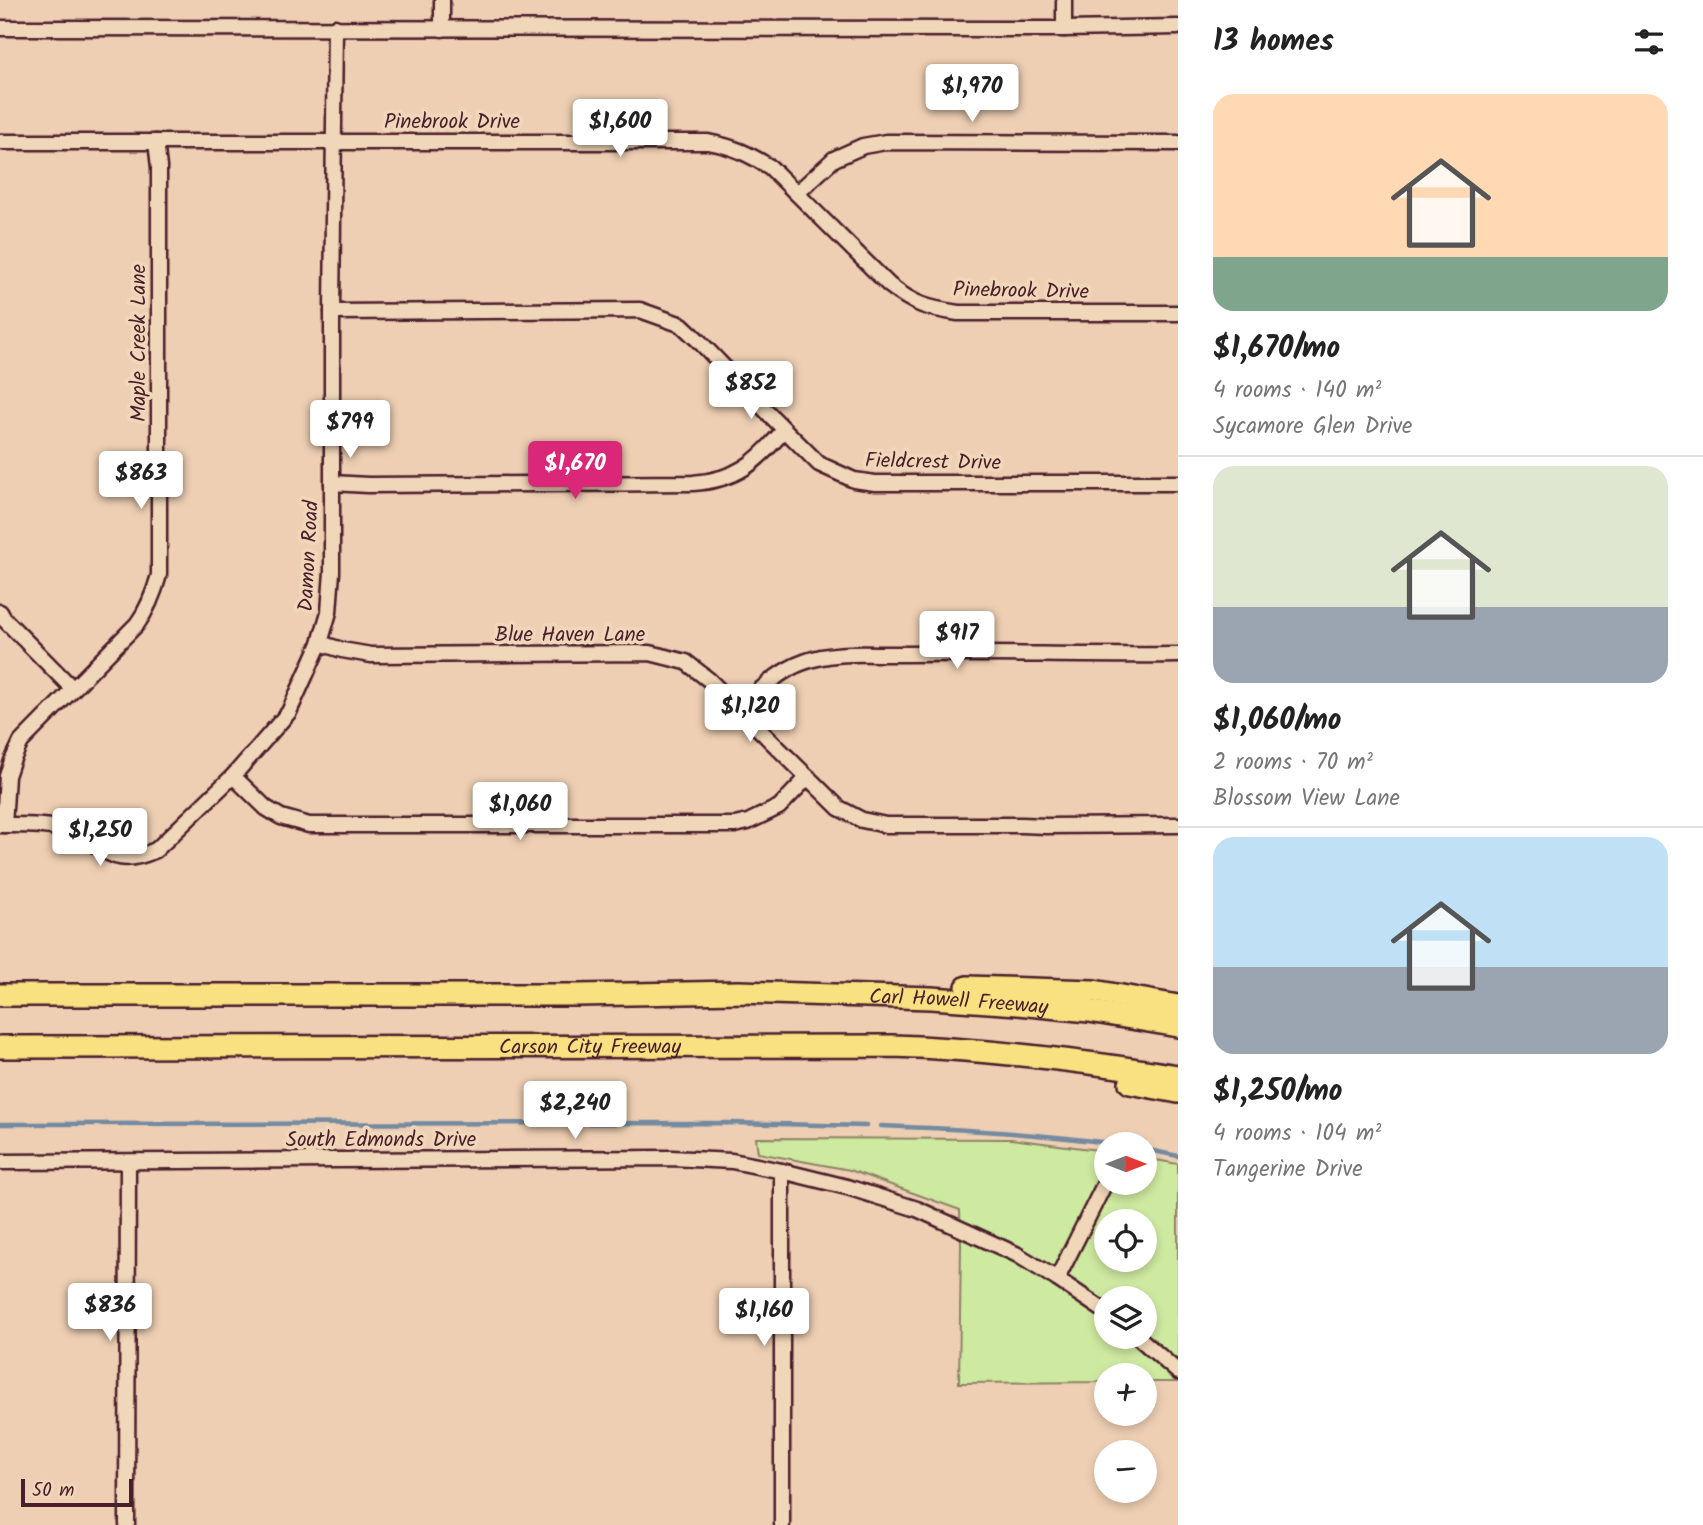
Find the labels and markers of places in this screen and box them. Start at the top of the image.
pin: $1,970 [915,64,1029,124]
pin: $1,600 [563,100,677,159]
pin: $852 [710,362,792,421]
pin: $799 [309,400,391,460]
pin: $1,670 [518,442,632,501]
pin: $863 [100,452,182,511]
pin: $917 [916,612,998,671]
pin: $1,120 [693,684,807,744]
pin: $1,060 [463,782,577,842]
pin: $1,250 [43,808,157,868]
pin: $2,240 [518,1082,632,1141]
pin: $836 [69,1284,151,1343]
pin: $1,160 [707,1288,821,1348]

